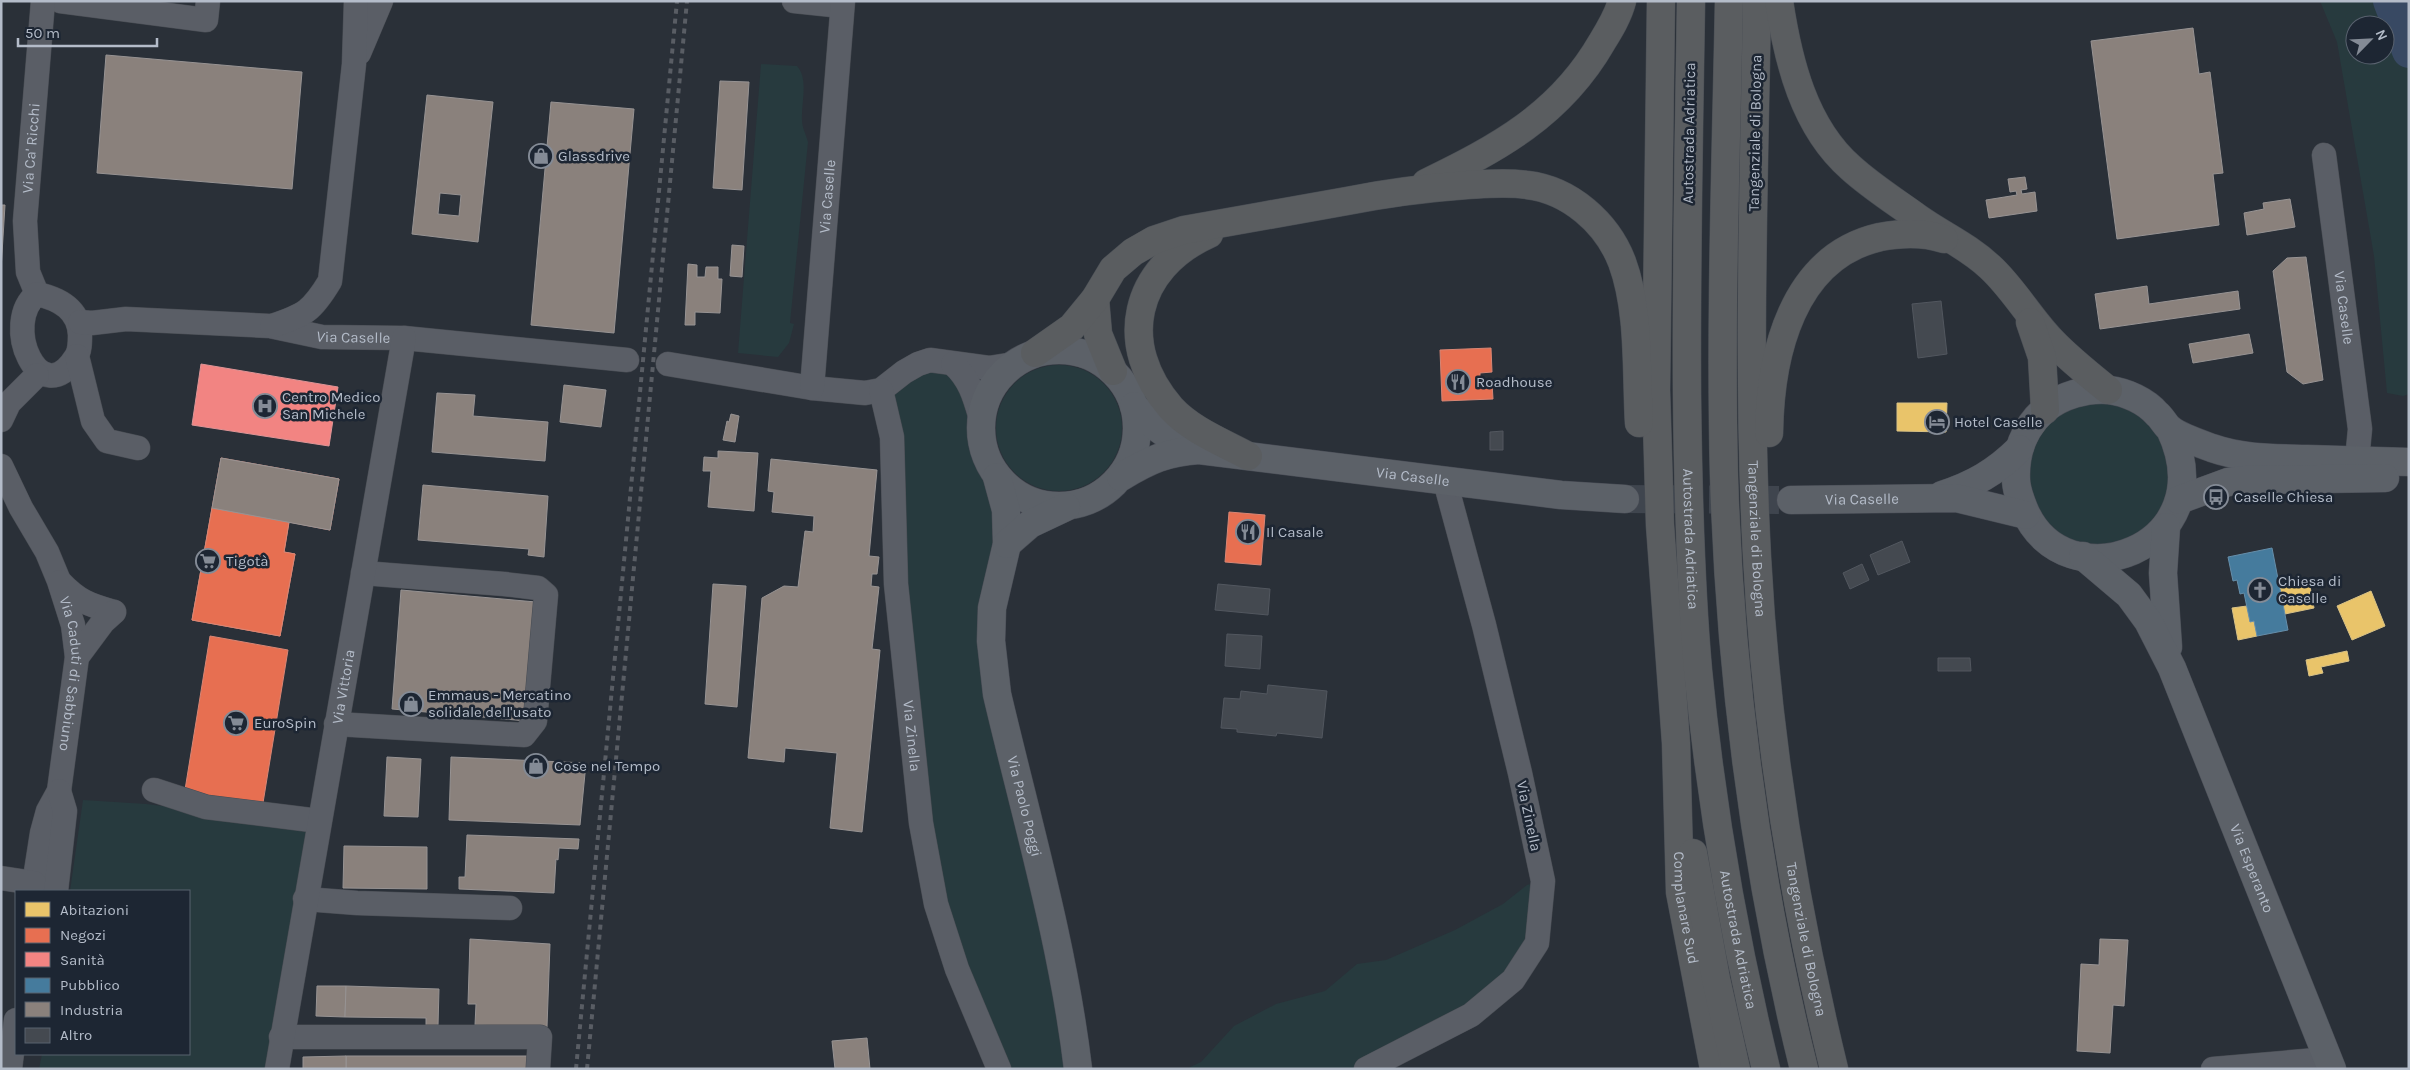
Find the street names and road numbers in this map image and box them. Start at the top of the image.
street label: Tangenziale di Bologna [1745,55,1765,211]
street label: Autostrada Adriatica [1679,62,1699,204]
street label: Via Ca' Ricchi [18,102,44,194]
street label: Via Caselle [815,159,839,234]
street label: Via Caselle [2330,270,2358,346]
street label: Via Caselle [315,327,390,347]
street label: Tangenziale di Bologna [1744,460,1770,618]
street label: Via Caselle [1375,463,1451,490]
street label: Autostrada Adriatica [1679,468,1703,610]
street label: Via Caselle [1825,490,1899,509]
street label: Via Caduti di Sabbiuno [55,594,86,752]
street label: Via Vittoria [328,648,359,725]
street label: Via Zinella [899,699,925,772]
street label: Via Paolo Poggi [1003,754,1046,859]
street label: Via Zinella [1513,779,1545,853]
street label: Via Esperanto [2226,821,2278,915]
street label: Complanare Sud [1670,851,1703,966]
street label: Tangenziale di Bologna [1782,861,1830,1018]
street label: Autostrada Adriatica [1716,869,1761,1011]

